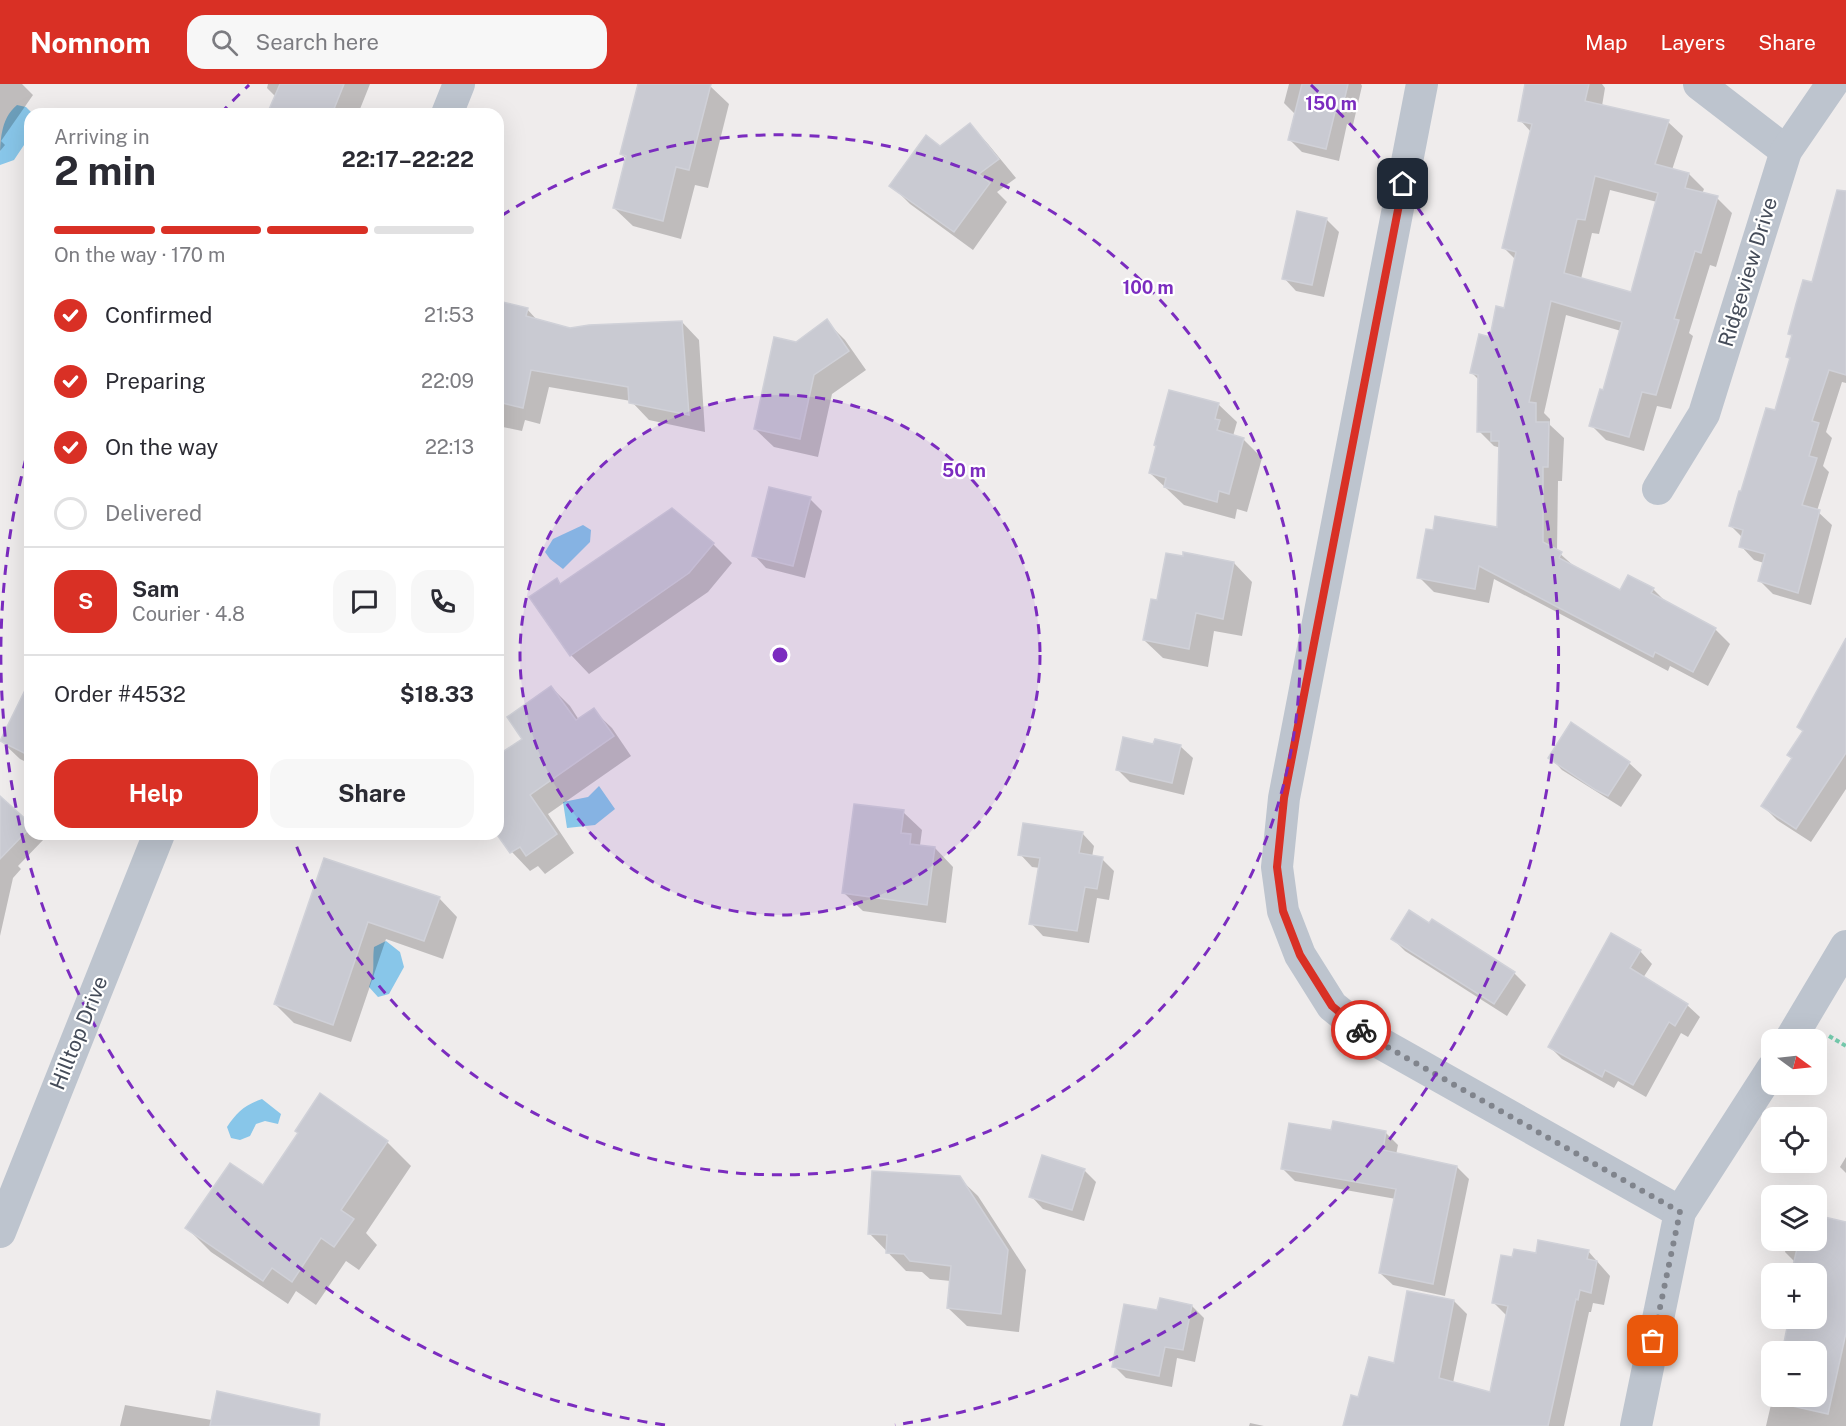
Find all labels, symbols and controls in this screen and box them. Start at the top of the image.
search box [187,15,607,69]
text: Nomnom [30,26,151,59]
icon: search [208,26,241,59]
text: Search here [256,29,379,55]
text: Map [1585,30,1628,55]
text: Layers [1661,30,1725,55]
text: Share [1758,30,1816,55]
text: 150 m [1305,93,1357,114]
text: Arriving in [54,125,149,149]
text: 22:17–22:22 [342,146,474,172]
text: 2 min [54,148,156,194]
pin [1377,158,1428,209]
icon: home [1386,167,1419,200]
street label: Ridgeview Drive [1713,194,1782,350]
text: On the way · 170 m [54,243,225,267]
text: 100 m [1122,277,1174,298]
icon: check [54,299,87,332]
text: Confirmed [105,302,212,328]
text: 21:53 [424,303,474,327]
icon: check [54,365,87,398]
text: Preparing [105,368,206,394]
text: 22:09 [421,369,474,393]
icon: check [54,431,87,464]
text: On the way [105,434,218,460]
text: 22:13 [425,435,474,459]
text: 50 m [942,460,986,481]
text: Delivered [105,500,202,526]
button: chat [333,570,396,633]
button: phone [411,570,474,633]
text: Sam [132,576,179,602]
text: S [78,588,93,614]
text: Courier · 4.8 [132,602,245,626]
centre of rings [770,645,790,665]
text: Order #4532 [54,681,186,707]
text: $18.33 [400,681,474,707]
button: Help [54,759,258,828]
button: Share [270,759,474,828]
street label: Hilltop Drive [44,972,113,1093]
courier [1331,1000,1391,1060]
icon: bike [1345,1014,1378,1047]
north arrow [1761,1029,1827,1095]
map controls [1761,1029,1827,1407]
button: locate [1761,1107,1827,1173]
button: layers [1761,1185,1827,1251]
button: + [1761,1263,1827,1329]
pin [1627,1315,1678,1366]
icon: bag [1636,1324,1669,1357]
button: − [1761,1341,1827,1407]

